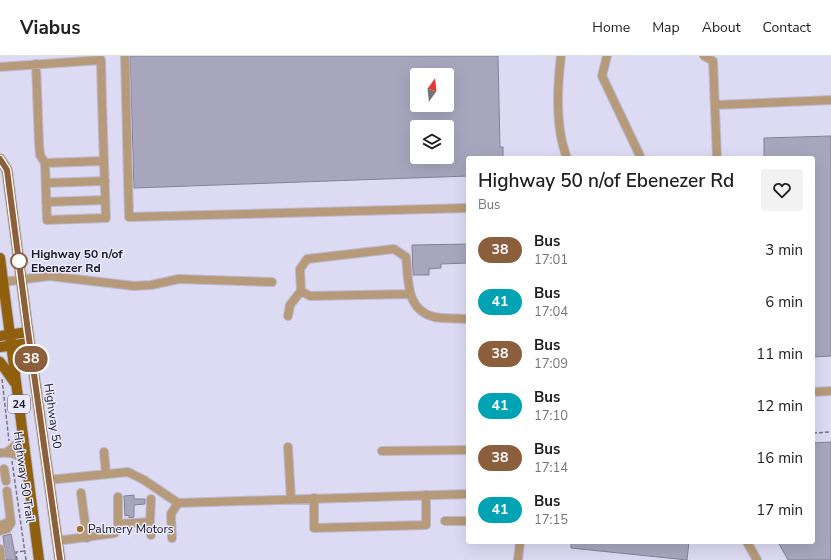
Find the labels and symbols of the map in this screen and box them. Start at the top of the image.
north arrow [410,68,454,112]
place label: Highway 50 n/of Ebenezer Rd [31,246,123,276]
marker: Highway 50 n/of Ebenezer Rd [10,252,28,270]
line badge: 38 [13,346,49,372]
street label: Highway 50 [41,382,65,450]
road number: 24 [8,395,30,413]
street label: Highway 50 Trail [10,430,38,524]
place label: Palmery Motors [88,521,174,537]
marker: Palmery Motors [75,524,85,534]

